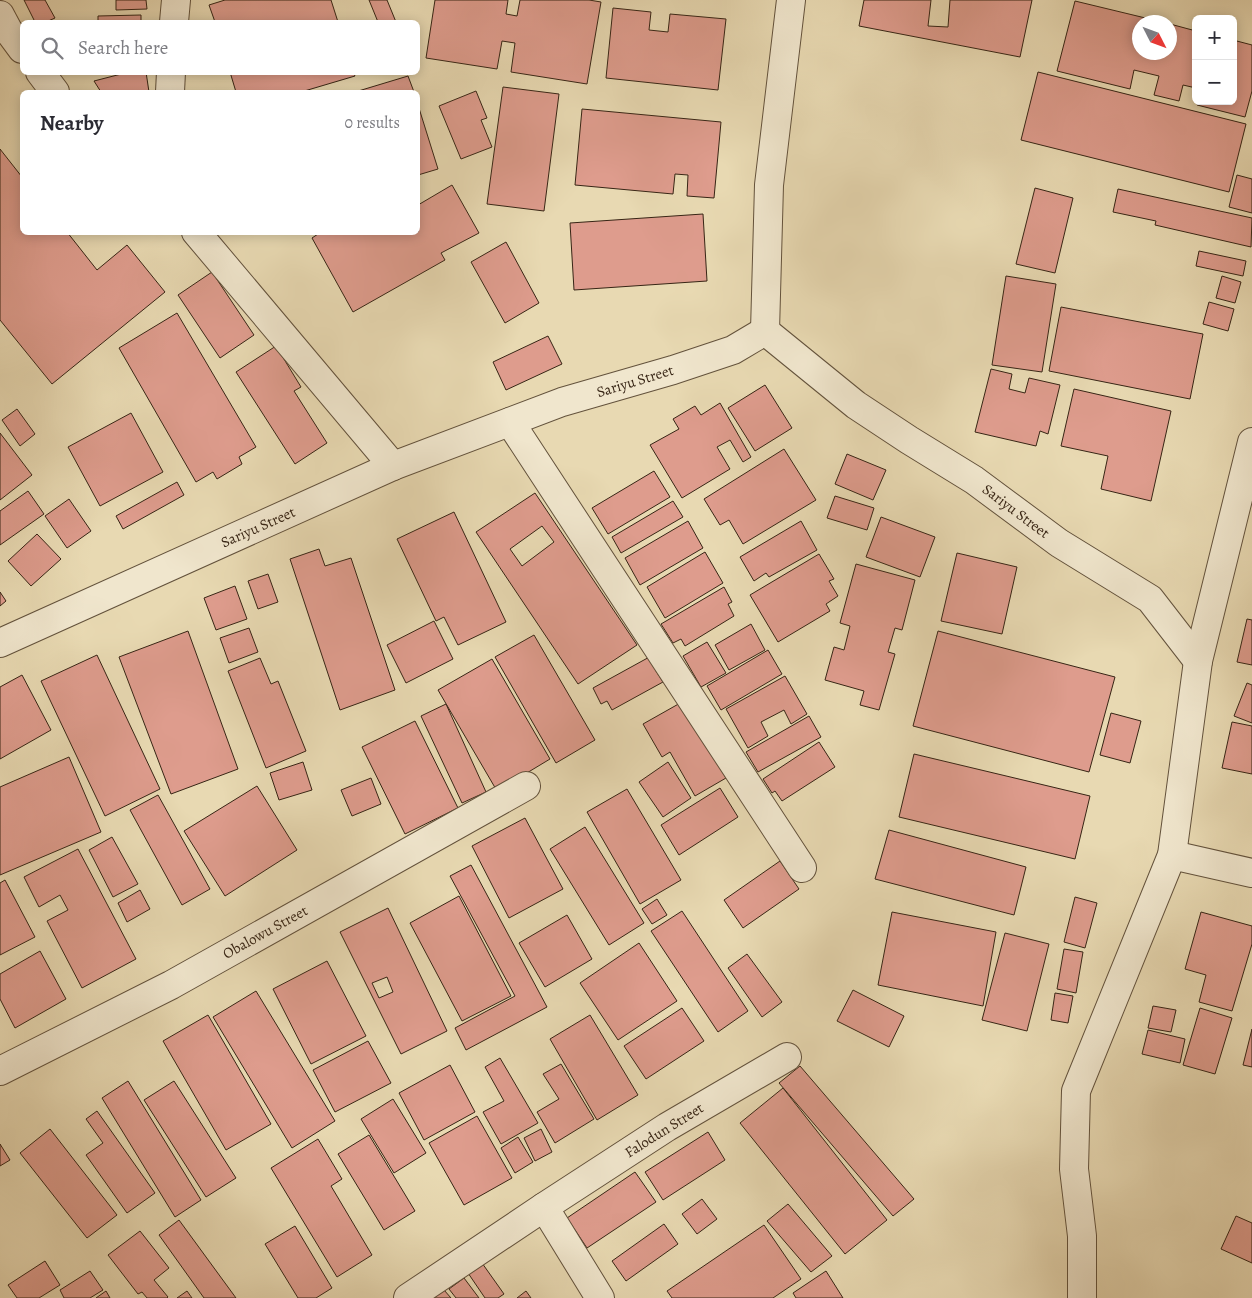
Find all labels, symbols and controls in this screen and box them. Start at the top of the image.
north arrow [1132,15,1177,60]
map controls [1192,15,1237,105]
button: + [1192,15,1237,60]
search box [20,20,420,75]
icon: search [38,34,66,62]
text: Search here [78,35,168,61]
button: − [1192,60,1237,105]
text: Nearby [40,109,103,137]
text: 0 results [344,112,400,134]
street label: Sariyu Street [594,360,676,402]
street label: Sariyu Street [978,479,1054,543]
street label: Sariyu Street [218,502,298,552]
street label: Obalowu Street [219,900,311,964]
street label: Falodun Street [621,1098,707,1162]

